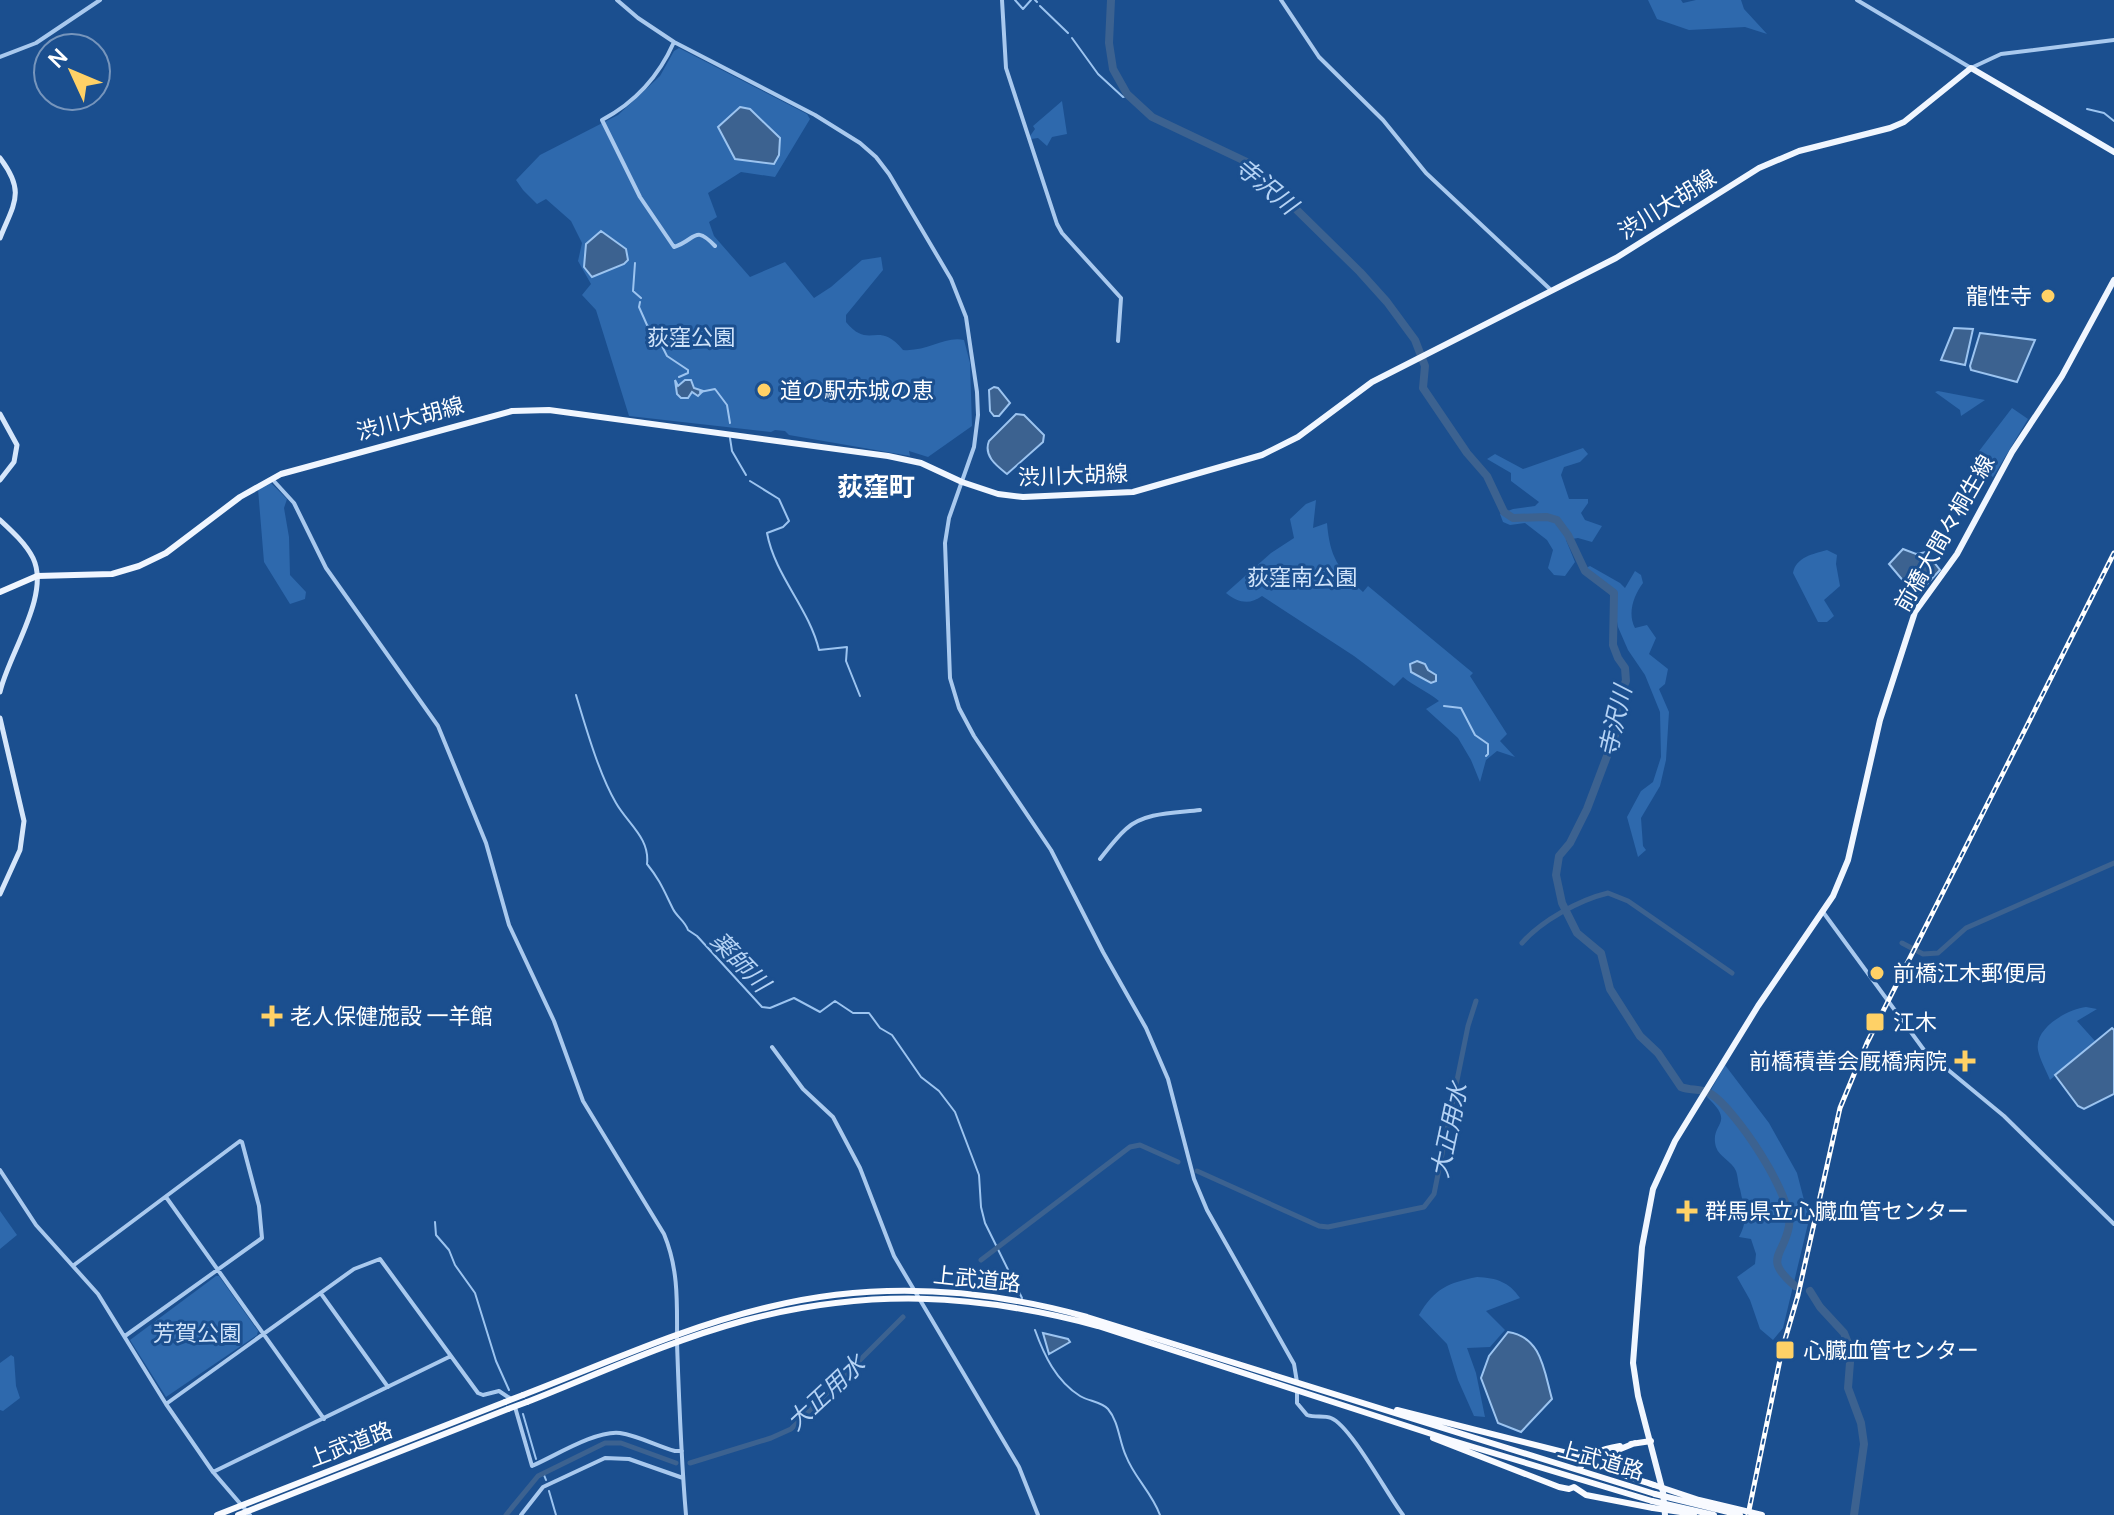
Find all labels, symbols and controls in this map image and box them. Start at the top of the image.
north arrow [32,32,112,112]
text: N [41,42,74,74]
water label: 寺沢川 [1229,149,1307,223]
street label: 渋川大胡線 [1612,162,1722,246]
place label: 龍性寺 [1966,281,2032,311]
marker: 龍性寺 [2039,287,2057,305]
park label: 荻窪公園 [647,322,735,352]
place label: 道の駅赤城の恵 [780,375,934,405]
marker: 道の駅赤城の恵 [755,381,773,399]
street label: 渋川大胡線 [353,389,467,447]
street label: 前橋大間々桐生線 [1887,449,2001,617]
street label: 渋川大胡線 [1018,458,1128,492]
district label: 荻窪町 [837,468,915,504]
park label: 荻窪南公園 [1247,562,1357,592]
water label: 寺沢川 [1590,679,1639,760]
water label: 薬師川 [704,924,780,1001]
place label: 前橋江木郵便局 [1893,958,2047,988]
marker: 前橋江木郵便局 [1868,964,1886,982]
place label: 老人保健施設 一羊館 [290,1001,492,1031]
marker: 老人保健施設 一羊館 [261,1005,283,1027]
place label: 江木 [1893,1007,1937,1037]
marker: 江木 [1864,1011,1886,1033]
place label: 前橋積善会厩橋病院 [1749,1046,1947,1076]
marker: 前橋積善会厩橋病院 [1954,1050,1976,1072]
water label: 大正用水 [1422,1077,1475,1180]
place label: 群馬県立心臓血管センター [1705,1196,1969,1226]
marker: 群馬県立心臓血管センター [1676,1200,1698,1222]
street label: 上武道路 [932,1259,1022,1299]
park label: 芳賀公園 [153,1318,241,1348]
place label: 心臓血管センター [1803,1335,1979,1365]
marker: 心臓血管センター [1774,1339,1796,1361]
water label: 大正用水 [779,1345,874,1437]
street label: 上武道路 [304,1414,396,1474]
street label: 上武道路 [1555,1433,1647,1487]

